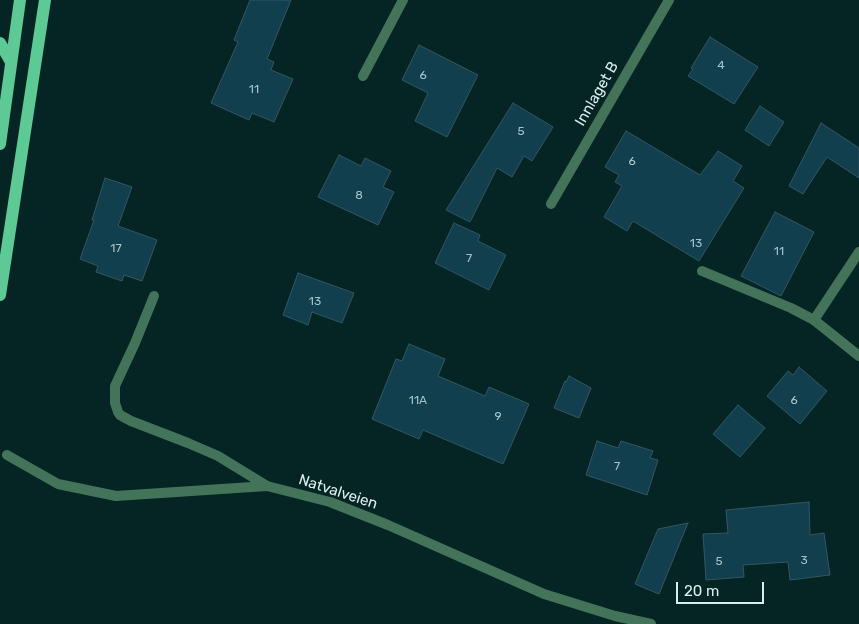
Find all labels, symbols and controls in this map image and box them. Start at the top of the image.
street label: Innlaget B [571,59,623,129]
house number: 4 [717,59,725,73]
house number: 6 [419,69,427,83]
house number: 11 [249,83,259,97]
house number: 5 [517,125,525,139]
house number: 6 [628,155,636,169]
house number: 8 [355,189,363,203]
house number: 13 [690,237,702,251]
house number: 17 [110,242,122,256]
house number: 11 [774,245,784,259]
house number: 7 [466,252,472,266]
house number: 13 [309,295,321,309]
house number: 11A [409,394,427,408]
house number: 6 [790,394,798,408]
house number: 9 [494,410,502,424]
house number: 7 [614,460,620,474]
street label: Natvalveien [296,471,380,513]
house number: 3 [800,554,808,568]
house number: 5 [715,555,723,569]
scale bar [679,572,766,604]
text: 20 m [684,582,719,600]

